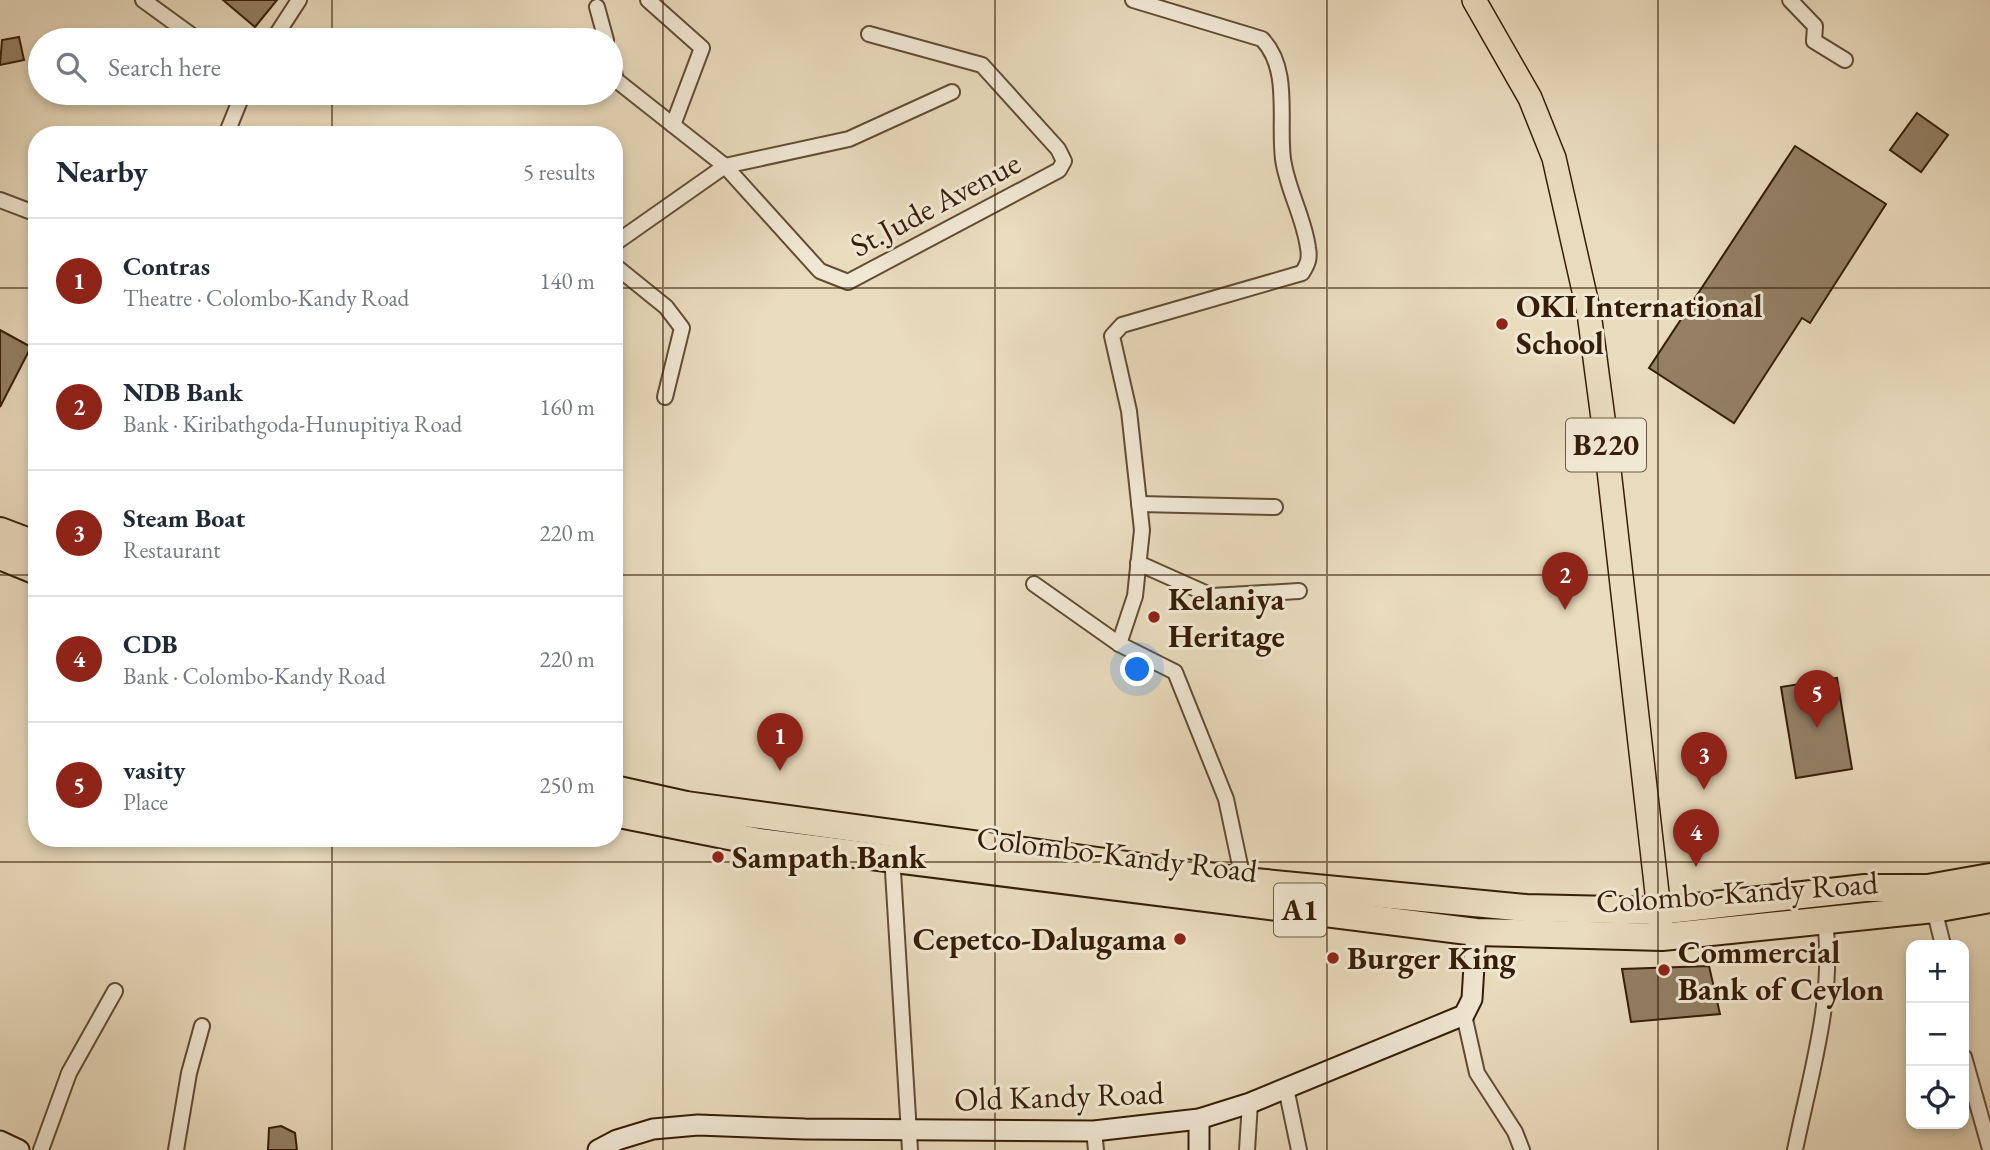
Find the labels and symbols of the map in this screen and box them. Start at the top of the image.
street label: St.Jude Avenue [843,142,1027,266]
place label: OKI International School [1516,285,1763,364]
marker: OKI International School [1494,316,1510,332]
road number: B220 [1566,418,1646,472]
pin: 2 [1542,552,1588,610]
place label: Kelaniya Heritage [1168,578,1285,657]
marker: Kelaniya Heritage [1146,609,1162,625]
your location [1120,652,1154,686]
pin: 5 [1794,670,1840,728]
pin: 1 [757,713,803,771]
pin: 3 [1681,732,1727,790]
pin: 4 [1673,809,1719,867]
street label: Colombo-Kandy Road [974,816,1261,892]
place label: Sampath Bank [732,836,927,878]
marker: Sampath Bank [710,849,726,865]
street label: Colombo-Kandy Road [1595,861,1880,923]
road number: A1 [1274,884,1326,936]
place label: Cepetco-Dalugama [913,918,1167,960]
marker: Cepetco-Dalugama [1172,931,1188,947]
place label: Commercial Bank of Ceylon [1678,931,1884,1010]
place label: Burger King [1347,937,1517,979]
marker: Burger King [1325,950,1341,966]
marker: Commercial Bank of Ceylon [1656,962,1672,978]
street label: Old Kandy Road [953,1071,1165,1121]

